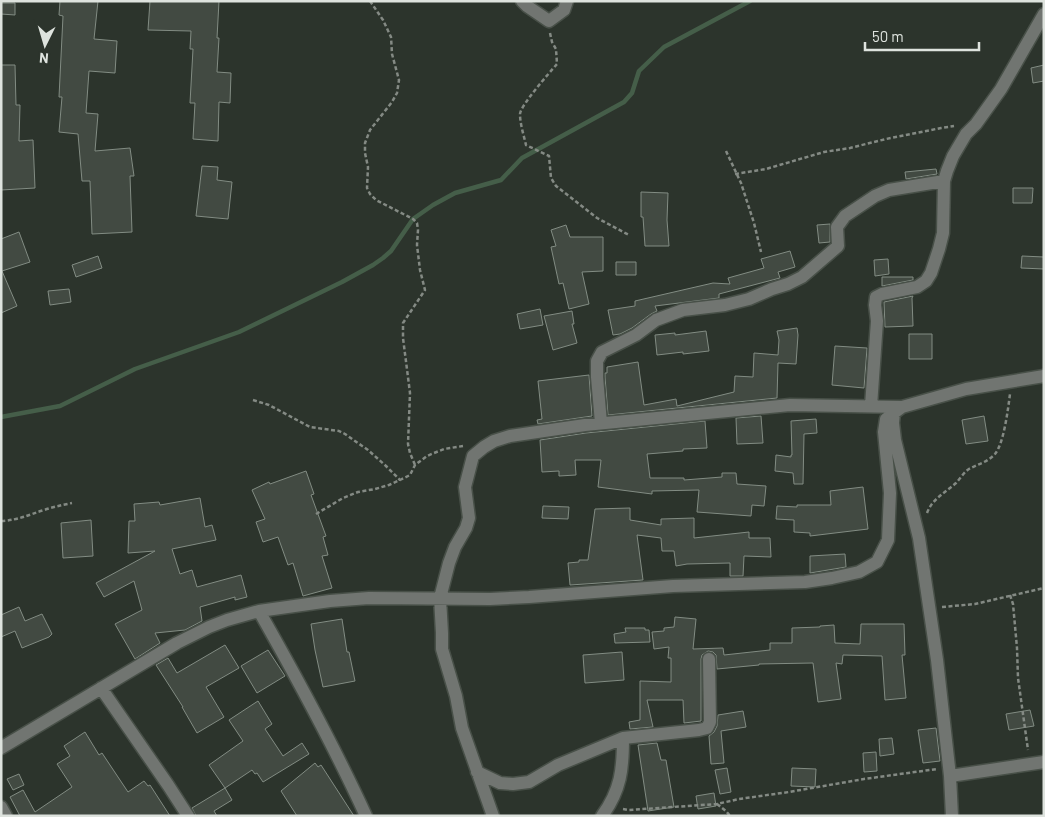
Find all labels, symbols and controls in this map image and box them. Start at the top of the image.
north arrow [20,20,70,70]
scale bar [865,20,979,52]
text: 50 m [872,27,904,45]
text: N [38,50,49,67]

